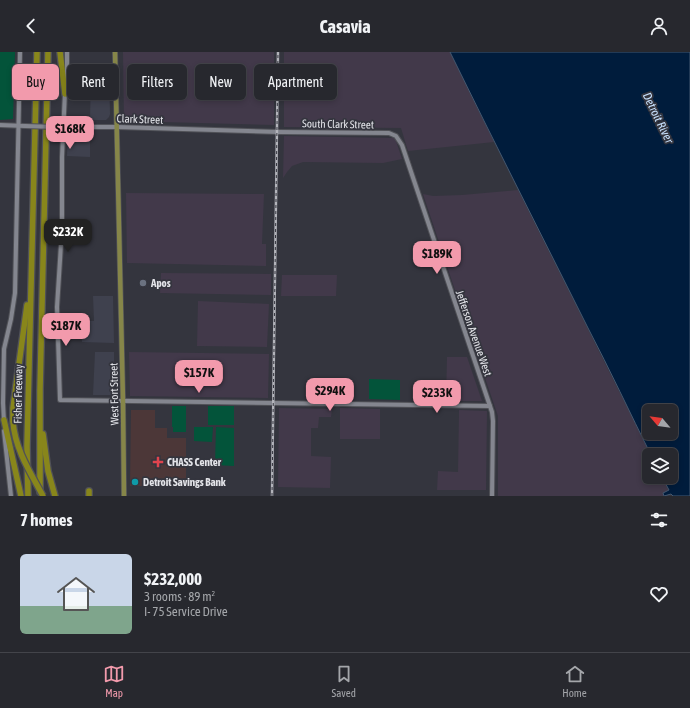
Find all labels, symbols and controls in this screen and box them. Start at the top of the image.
icon: back [20,15,42,37]
icon: person [648,15,670,37]
text: Casavia [319,16,371,37]
chip: Buy [12,64,59,100]
chip: Rent [67,64,119,100]
chip: Filters [127,64,187,100]
chip: New [195,64,246,100]
chip: Apartment [254,64,337,100]
water label: Detroit River [640,90,677,146]
street label: Clark Street [116,112,164,126]
pin: $168K [42,116,98,150]
street label: South Clark Street [302,117,374,131]
text: $168K [55,121,85,136]
pin: $232K [40,219,96,253]
text: $232K [53,224,83,239]
pin: $189K [409,241,465,275]
text: $189K [422,246,452,261]
place label: Apos [150,277,171,289]
marker: Apos [138,278,148,288]
street label: Jefferson Avenue West [454,288,494,378]
pin: $187K [38,313,94,347]
text: $187K [51,318,81,333]
pin: $157K [171,360,227,394]
street label: West Fort Street [107,363,121,425]
street label: Fisher Freeway [11,364,25,424]
text: $157K [184,365,214,380]
pin: $294K [302,378,358,412]
pin: $233K [409,380,465,414]
text: $294K [315,383,345,398]
text: $233K [422,385,452,400]
north arrow [642,404,678,440]
map controls [642,404,678,484]
button: layers [642,448,678,484]
marker: CHASS Center [152,456,164,468]
place label: CHASS Center [167,456,222,468]
place label: Detroit Savings Bank [143,476,226,488]
marker: Detroit Savings Bank [130,477,140,487]
icon: filters [648,509,670,531]
text: 7 homes [20,510,73,530]
text: $232,000 [144,569,202,589]
icon: home [52,570,100,618]
icon: heart [648,583,670,605]
text: 3 rooms · 89 m² [144,589,215,604]
text: I- 75 Service Drive [144,604,228,619]
tab: Map [103,663,125,699]
tab: Saved [332,663,356,699]
tab: Home [562,663,587,699]

